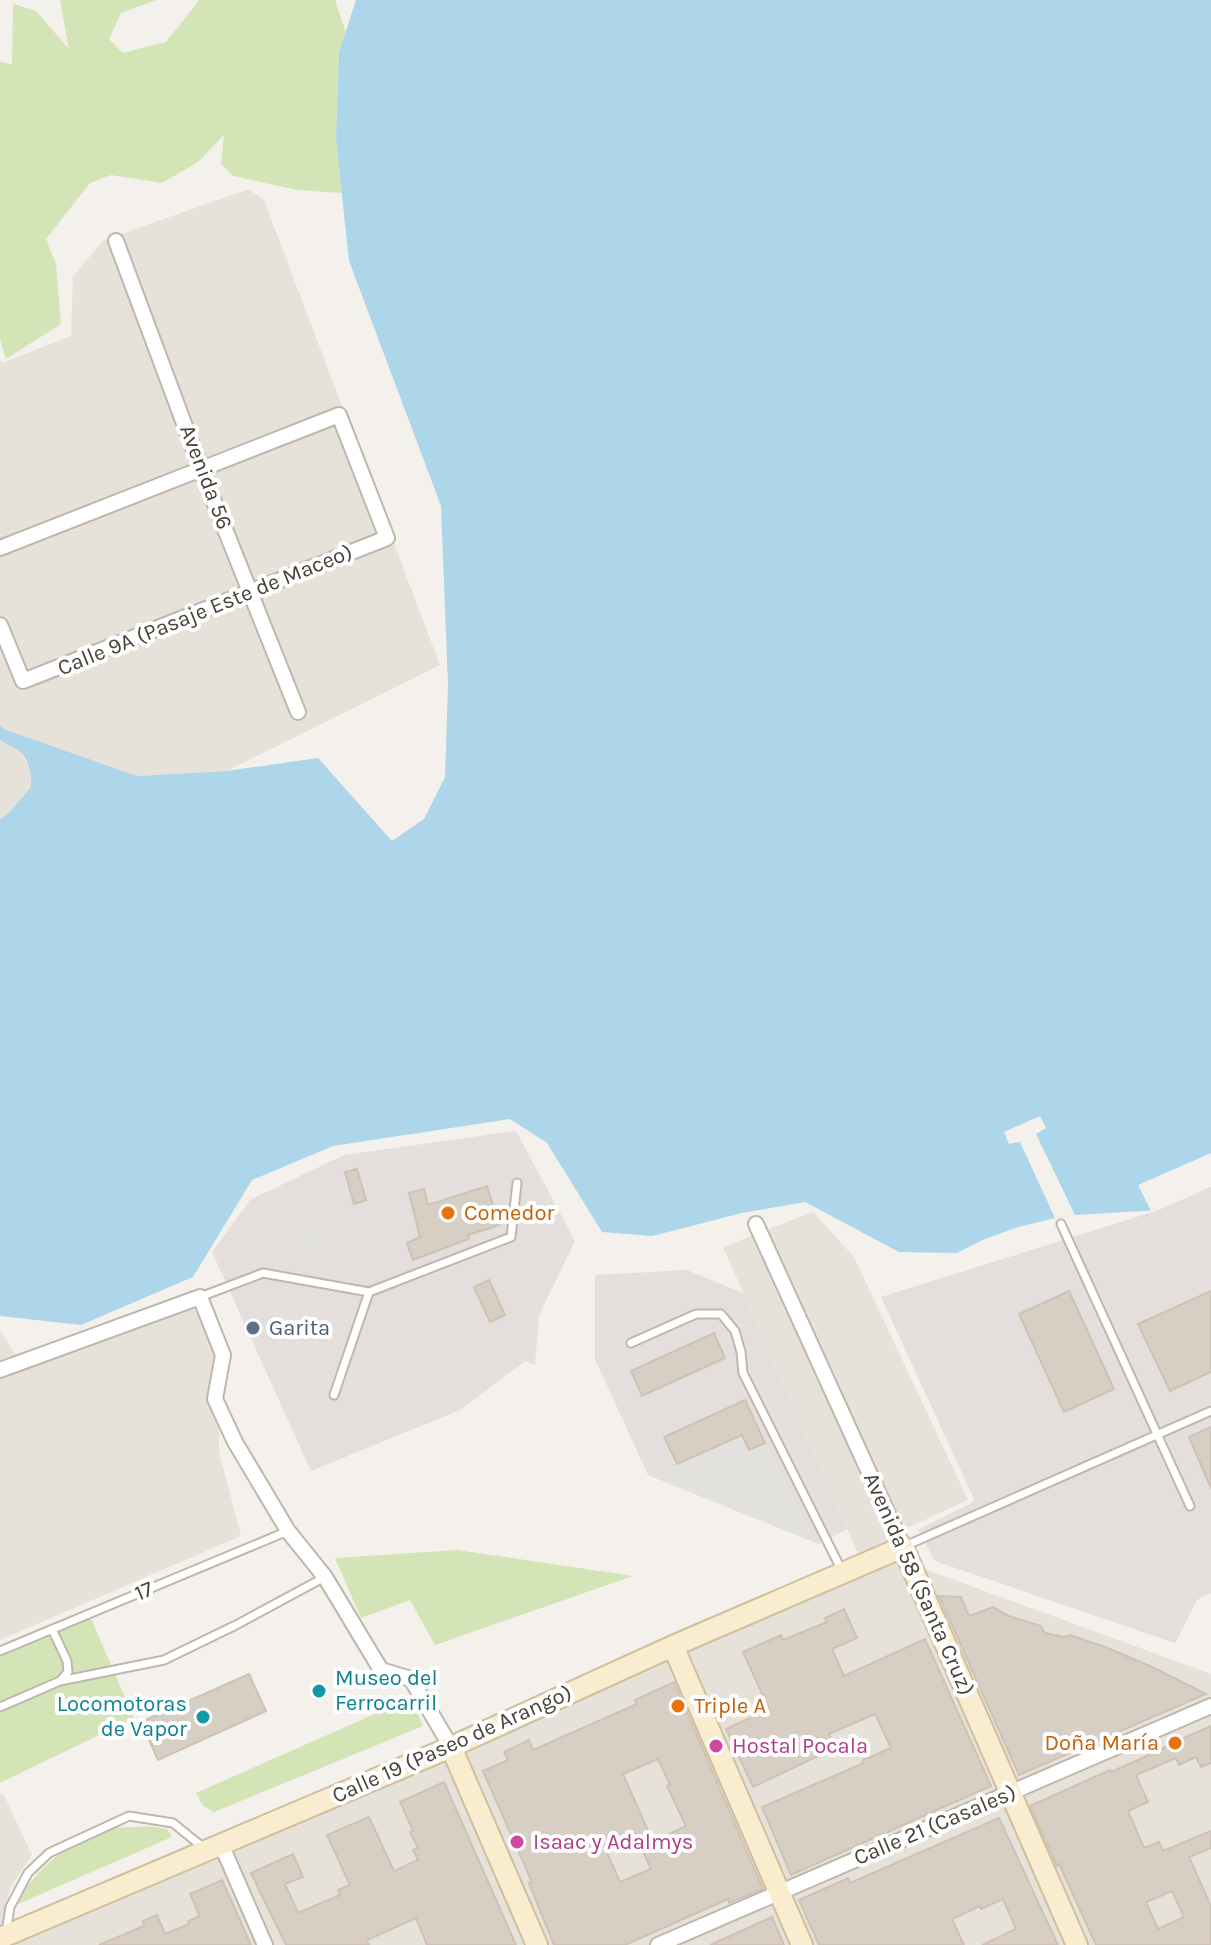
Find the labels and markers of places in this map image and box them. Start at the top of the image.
place label: Comedor [464,1200,554,1226]
marker: Comedor [439,1204,457,1222]
place label: Garita [269,1315,330,1341]
marker: Garita [244,1319,262,1337]
place label: Museo del Ferrocarril [335,1665,438,1716]
marker: Museo del Ferrocarril [310,1682,328,1700]
place label: Locomotoras de Vapor [57,1691,187,1742]
place label: Triple A [694,1693,766,1719]
marker: Triple A [669,1697,687,1715]
marker: Locomotoras de Vapor [194,1708,212,1726]
place label: Doña María [1044,1730,1159,1756]
place label: Hostal Pocala [732,1733,868,1759]
marker: Doña María [1166,1734,1184,1752]
marker: Hostal Pocala [707,1737,725,1755]
place label: Isaac y Adalmys [533,1829,693,1855]
marker: Isaac y Adalmys [508,1833,526,1851]

